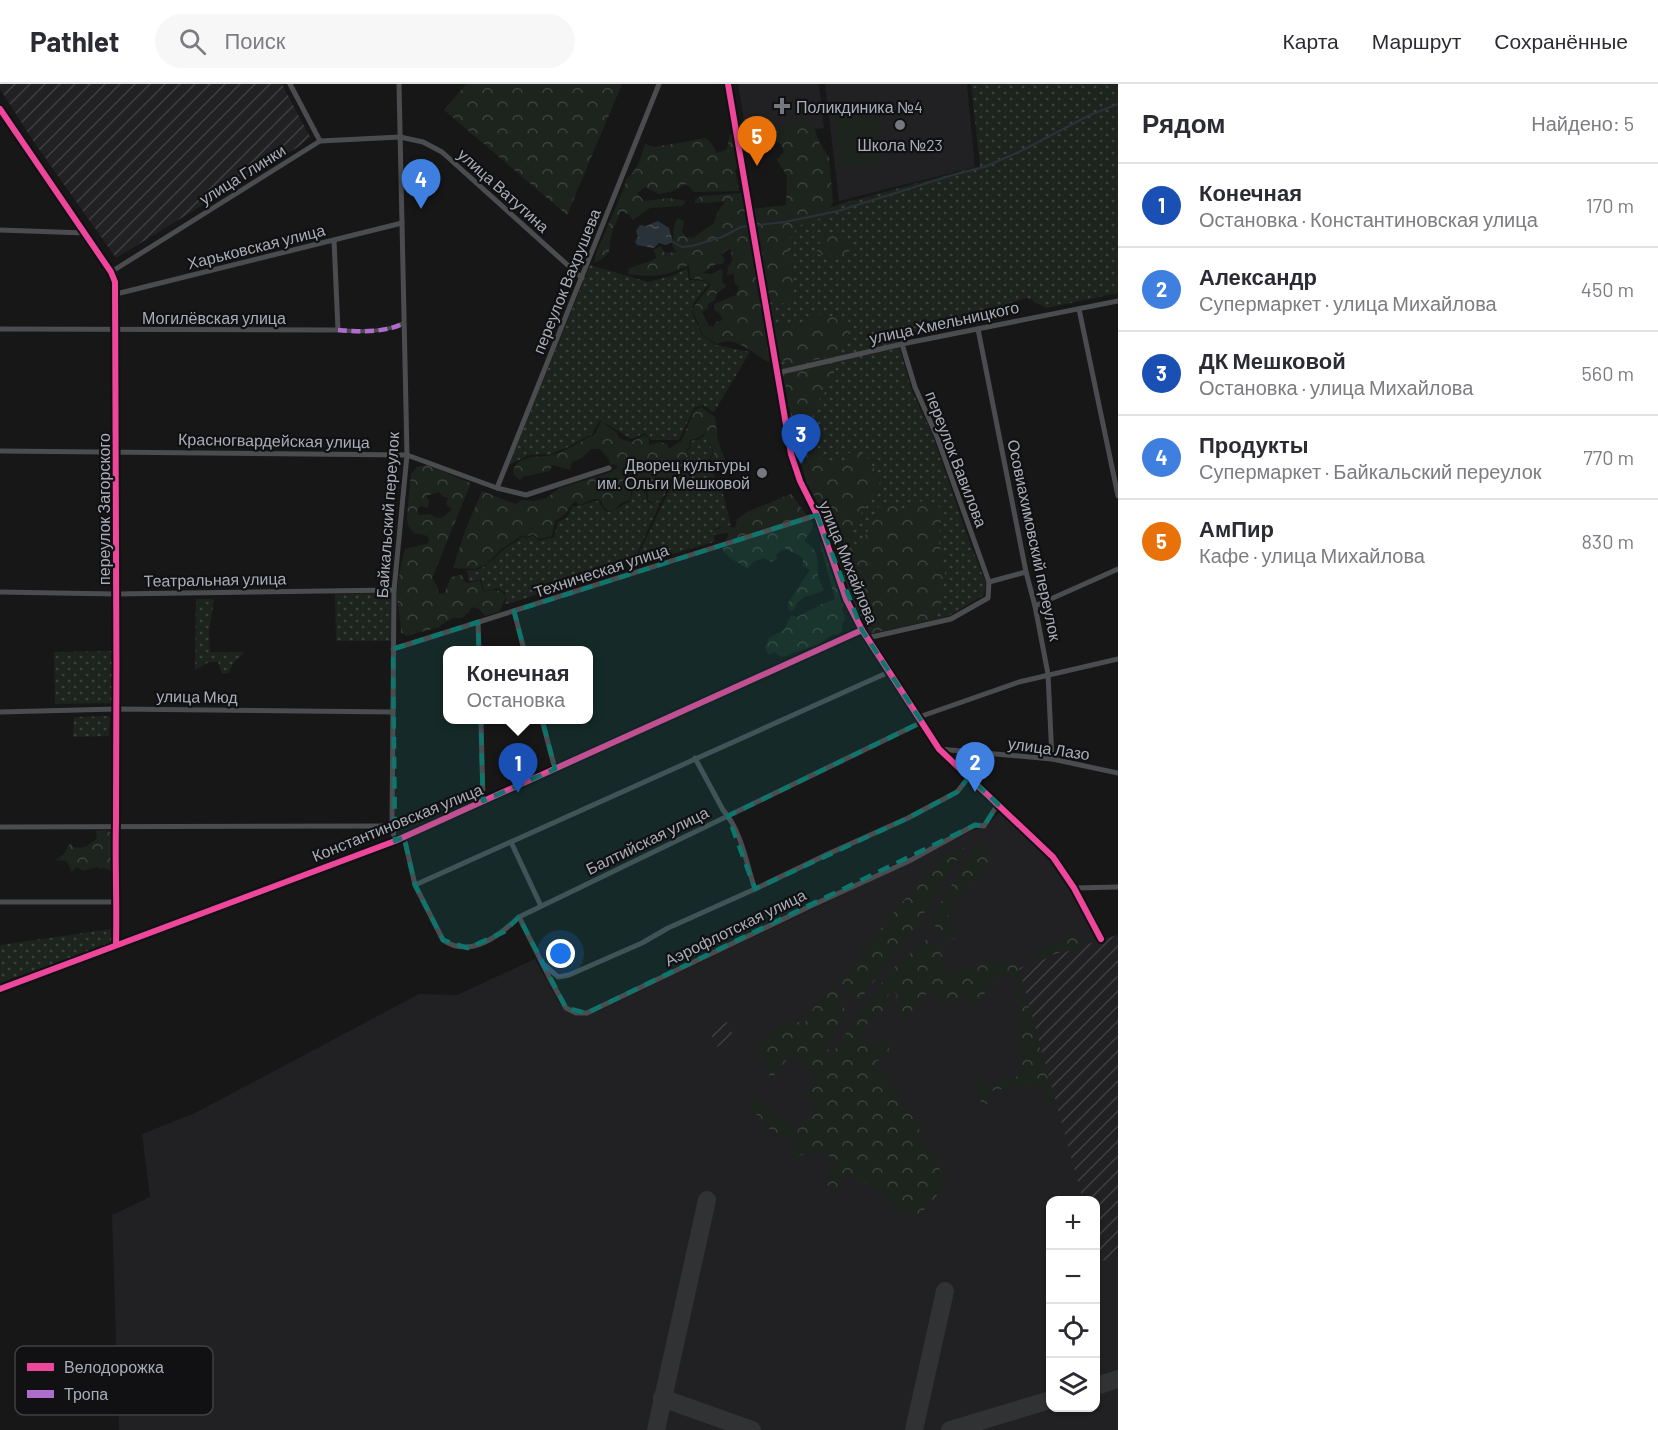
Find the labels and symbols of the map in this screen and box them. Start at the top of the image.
marker: Поликдиника №4 [773,97,791,115]
place label: Поликдиника №4 [796,97,923,116]
pin: 5 [738,116,777,166]
marker: Школа №23 [893,118,907,132]
place label: Школа №23 [857,135,943,154]
street label: улица Глинки [195,140,289,208]
street label: улица Ватутина [455,144,553,236]
pin: 4 [402,160,440,209]
street label: переулок Вахрушева [528,206,604,356]
street label: Харьковская улица [185,220,327,272]
street label: улица Хмельницкого [868,297,1021,347]
street label: Могилёвская улица [142,308,286,327]
street label: переулок Вавилова [922,388,992,530]
pin: 3 [782,414,820,464]
street label: Красногвардейская улица [178,429,370,451]
street label: Байкальский переулок [372,430,402,599]
street label: переулок Загорского [94,433,113,585]
street label: Осовиахимовский переулок [1004,438,1066,643]
place label: Дворец культуры им. Ольги Мешковой [597,455,750,492]
marker: Дворец культуры им. Ольги Мешковой [755,466,769,480]
street label: улица Михайлова [816,498,882,626]
street label: Техническая улица [531,539,671,601]
street label: Театральная улица [143,568,287,590]
street label: улица Мюд [156,686,239,706]
street label: улица Лазо [1007,733,1091,763]
pin: 2 [956,742,994,792]
pin: 1 [498,744,538,793]
street label: Константиновская улица [309,779,485,865]
street label: Балтийская улица [583,802,711,878]
street label: Аэрофлотская улица [661,884,809,970]
your location [546,939,575,968]
legend [15,1346,213,1415]
text: Велодорожка [64,1357,164,1376]
text: Тропа [64,1384,108,1403]

